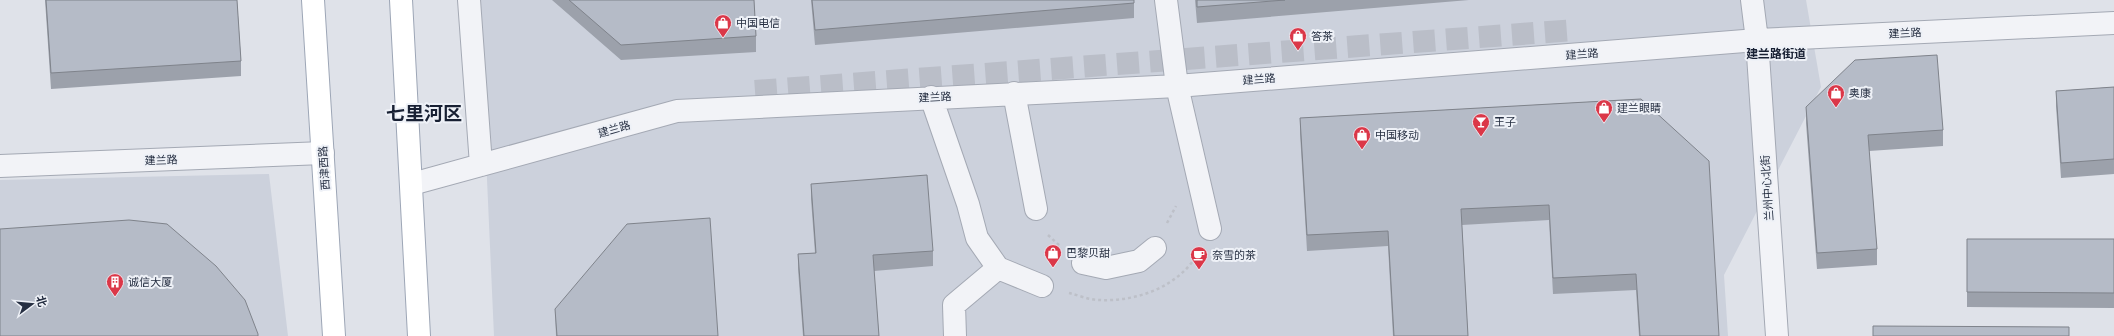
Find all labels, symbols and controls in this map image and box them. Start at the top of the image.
shop icon: 中国电信 [713,13,733,38]
place label: 中国电信 [736,16,780,30]
street label: 建兰路 [1888,25,1922,41]
shop icon: 答茶 [1288,26,1308,51]
place label: 答茶 [1311,29,1333,43]
street label: 建兰路 [1565,46,1599,62]
district label: 建兰路街道 [1746,46,1806,62]
street label: 建兰路 [1242,71,1276,87]
shop icon: 奥康 [1826,83,1846,108]
place label: 奥康 [1849,86,1871,100]
street label: 建兰路 [918,89,952,105]
shop icon: 建兰眼睛 [1594,98,1614,123]
district label: 七里河区 [386,101,462,126]
place label: 建兰眼睛 [1617,101,1661,115]
bar icon: 王子 [1471,112,1491,137]
place label: 王子 [1494,115,1516,129]
street label: 建兰路 [596,118,632,140]
shop icon: 中国移动 [1352,125,1372,150]
place label: 中国移动 [1375,128,1419,142]
street label: 西津西路 [315,146,333,190]
street label: 建兰路 [144,152,178,168]
street label: 兰州中心北街 [1758,155,1776,221]
shop icon: 巴黎贝甜 [1043,243,1063,268]
cafe icon: 奈雪的茶 [1189,245,1209,270]
place label: 巴黎贝甜 [1066,246,1110,260]
place label: 奈雪的茶 [1212,248,1256,262]
building icon: 诚信大厦 [105,272,125,297]
place label: 诚信大厦 [128,275,172,289]
north arrow [12,284,52,324]
text: 北 [33,294,50,308]

